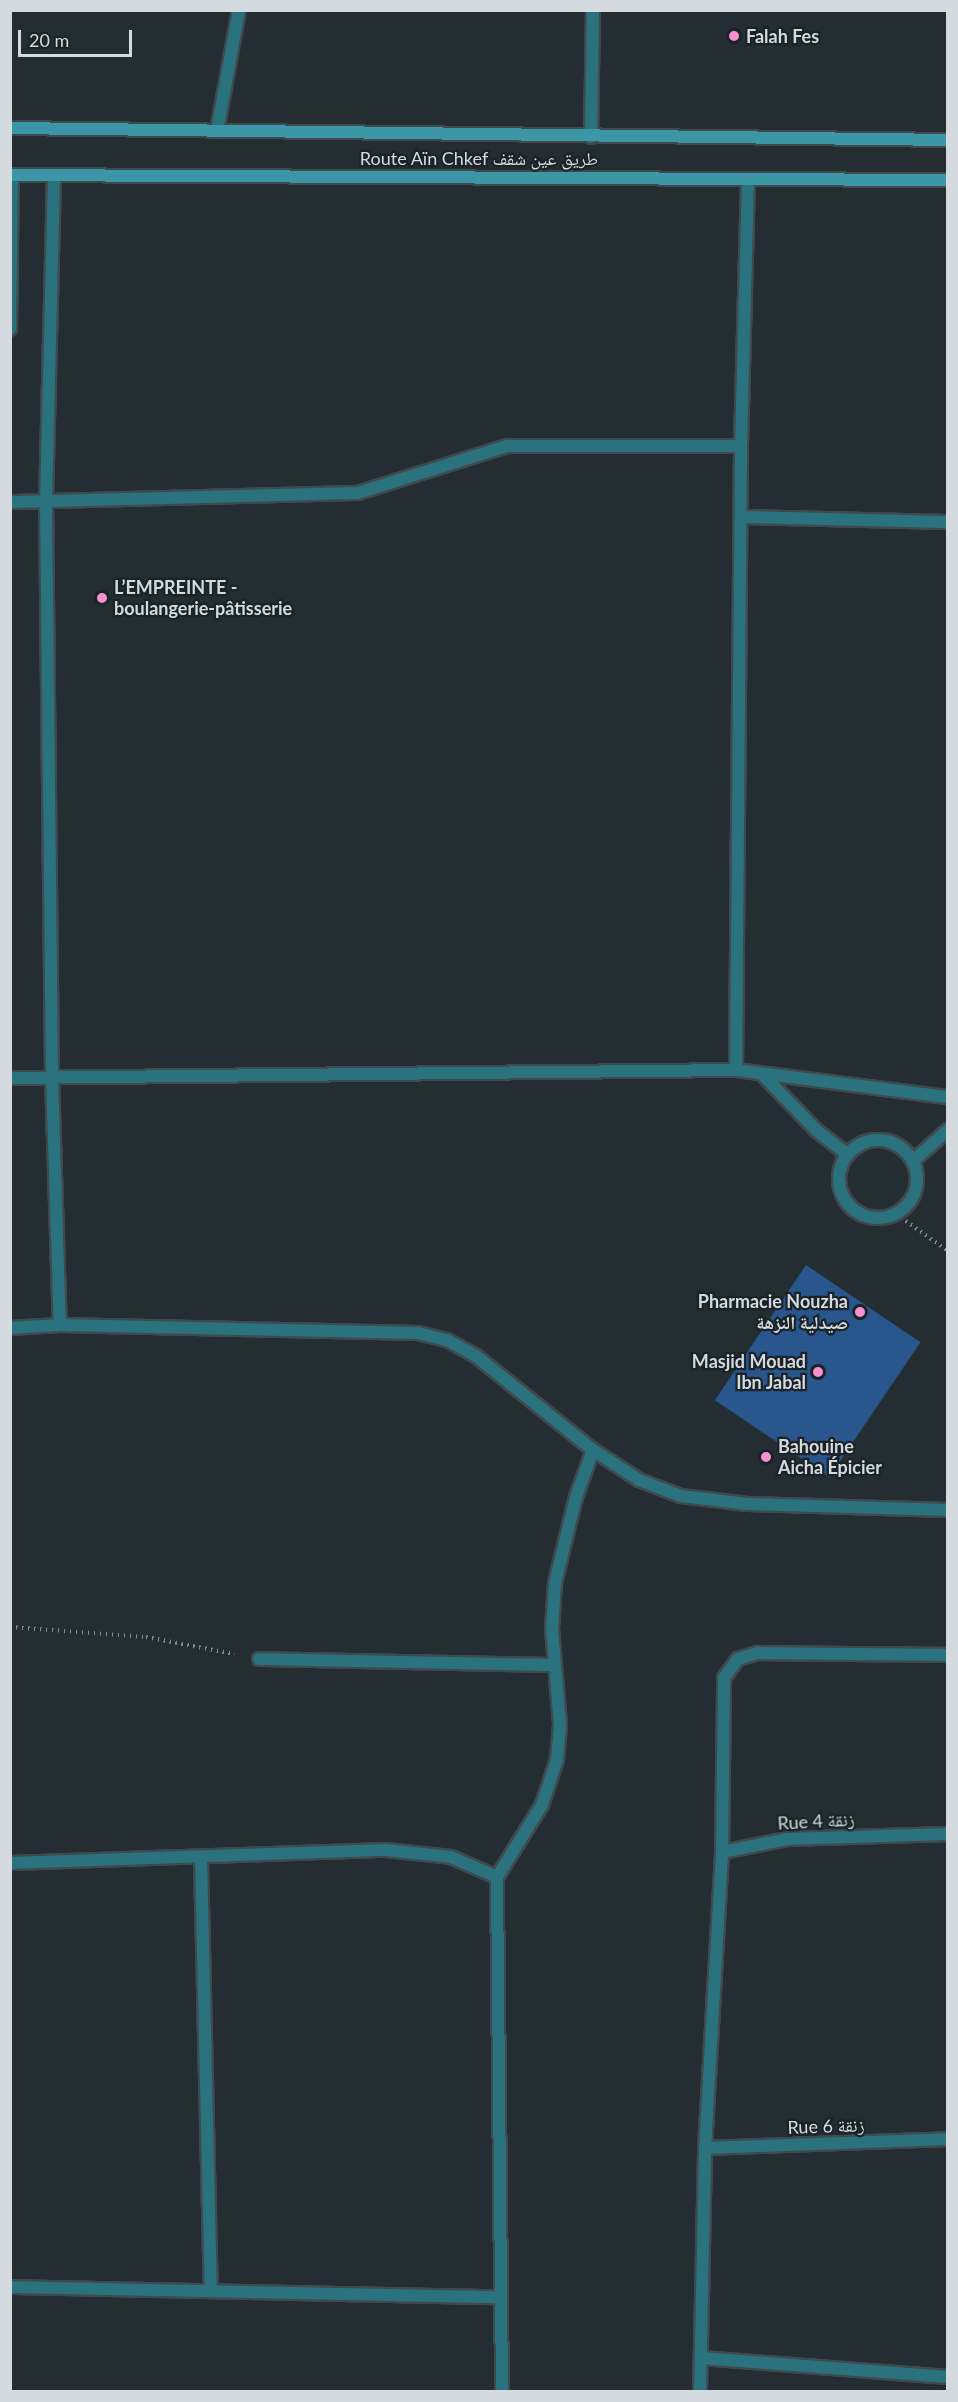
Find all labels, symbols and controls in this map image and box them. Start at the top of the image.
scale bar [21,18,135,56]
place label: Falah Fes [746,25,819,47]
text: 20 m [29,29,69,51]
marker: Falah Fes [727,29,741,43]
street label: Route Aïn Chkef طريق عين شقف [359,147,599,169]
place label: L’EMPREINTE - boulangerie-pâtisserie [114,577,292,620]
marker: L’EMPREINTE - boulangerie-pâtisserie [95,591,109,605]
place label: Pharmacie Nouzha صيدلية النزهة [698,1291,848,1334]
marker: Pharmacie Nouzha صيدلية النزهة [853,1305,867,1319]
place label: Masjid Mouad Ibn Jabal [692,1351,806,1394]
marker: Masjid Mouad Ibn Jabal [811,1365,825,1379]
place label: Bahouine Aicha Épicier [778,1436,882,1478]
marker: Bahouine Aicha Épicier [759,1450,773,1464]
street label: Rue 4 زنقة [777,1808,855,1834]
street label: Rue 6 زنقة [787,2114,865,2138]

